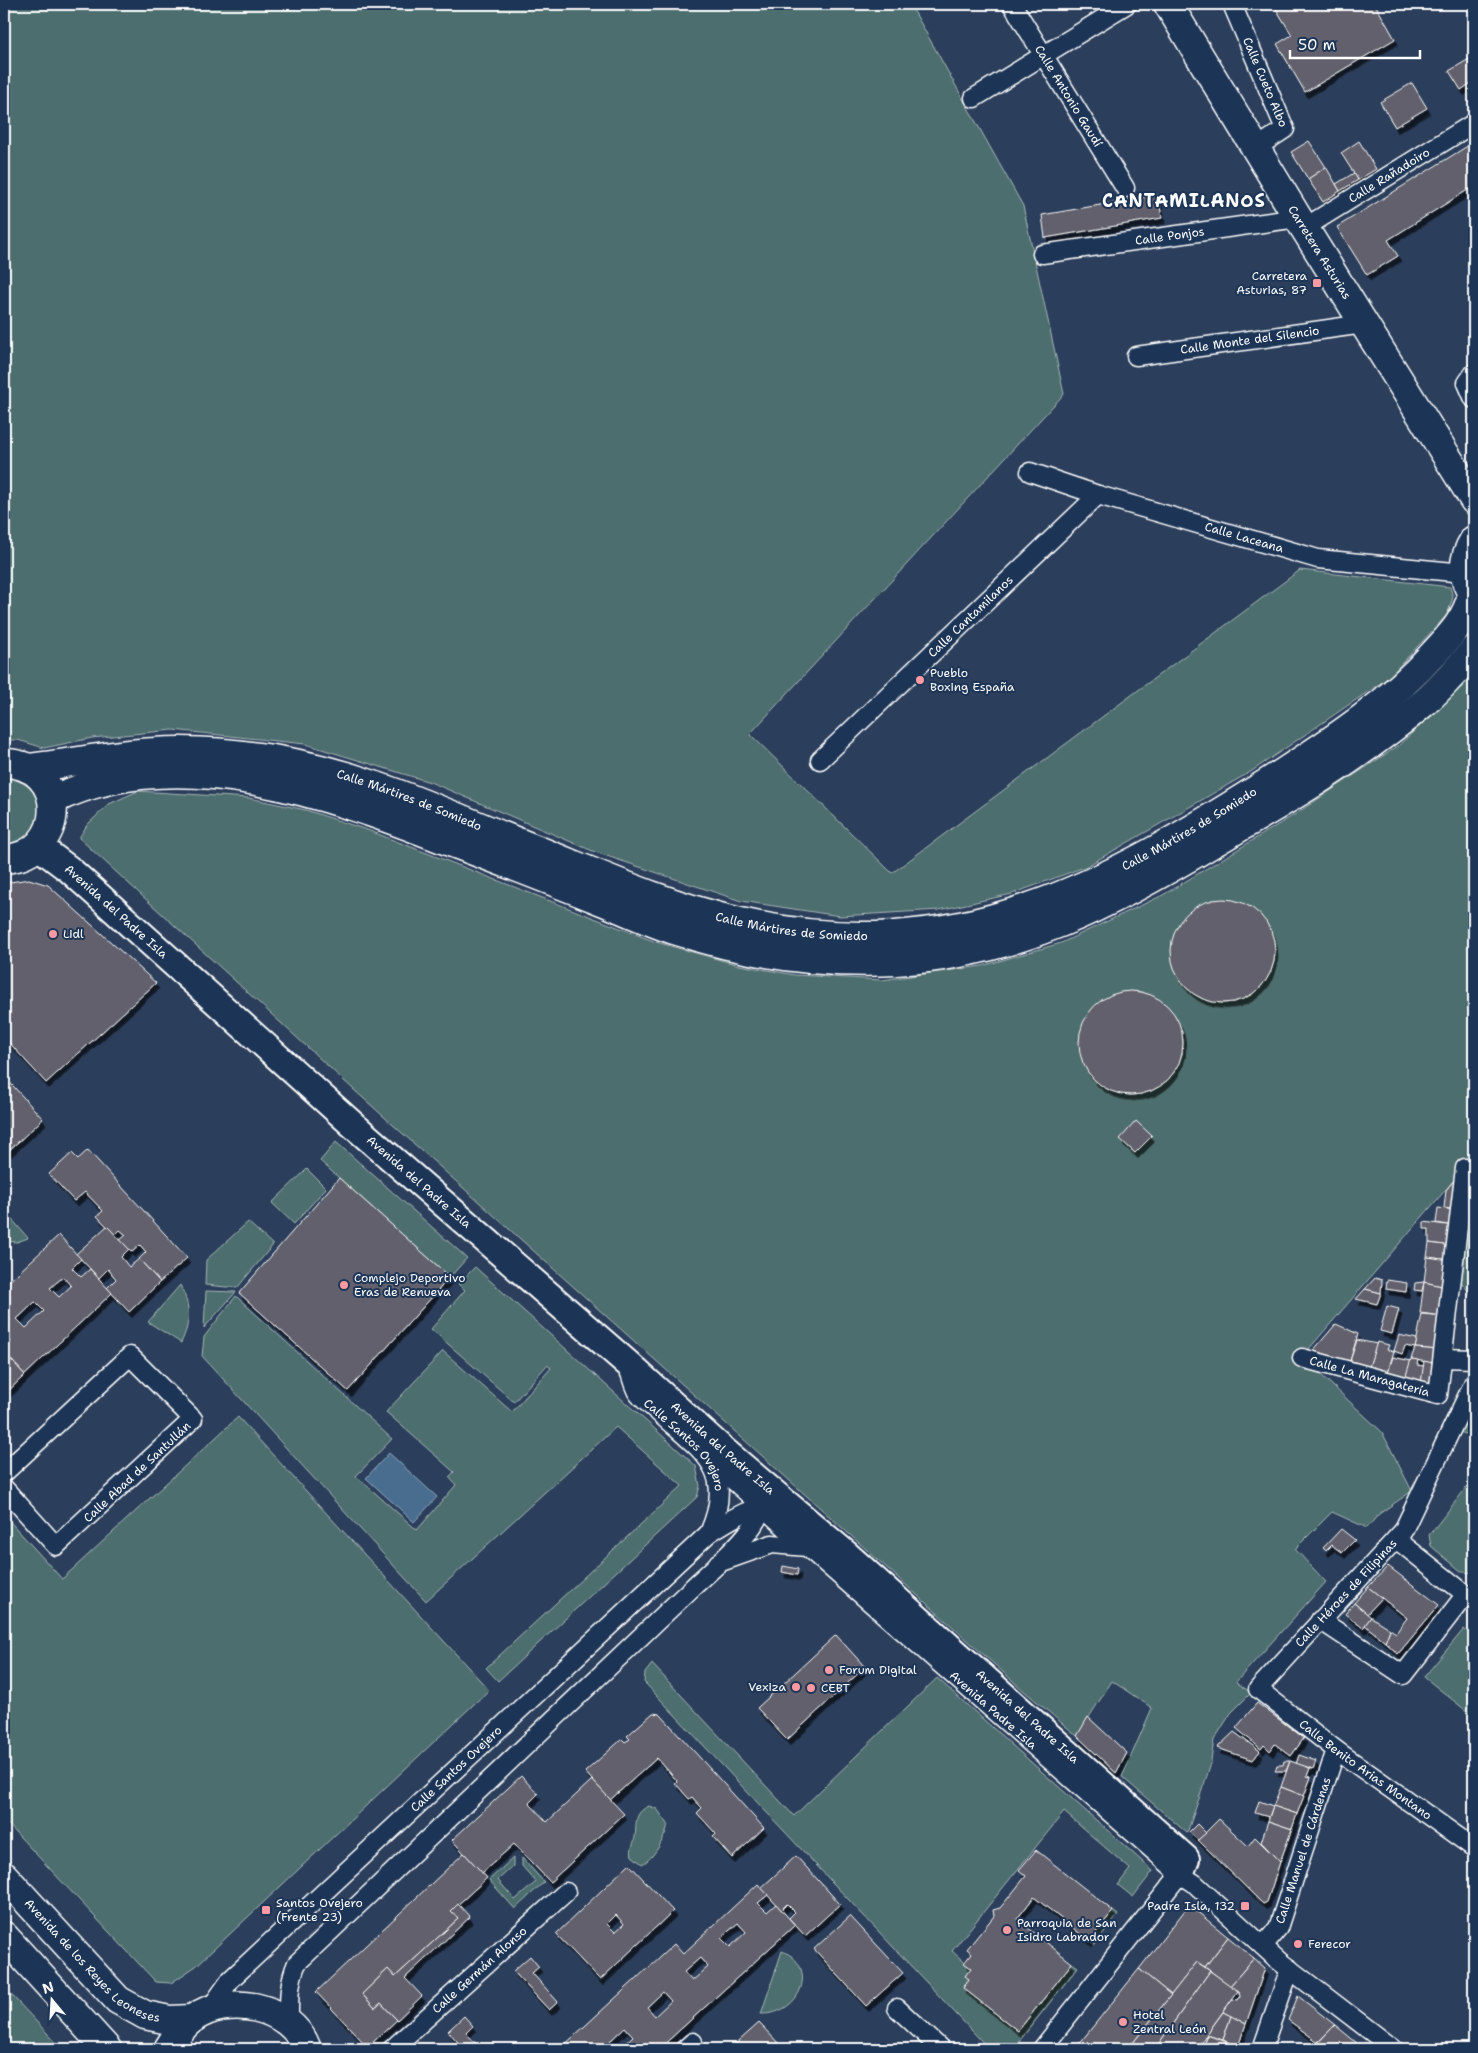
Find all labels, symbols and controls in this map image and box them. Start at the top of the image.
scale bar [1290,28,1420,60]
street label: Calle Cueto Albo [1239,35,1291,130]
text: 50 m [1298,35,1336,55]
street label: Calle Antonio Gaudí [1031,42,1106,150]
street label: Calle Rañadoiro [1345,144,1433,207]
district label: CANTAMILANOS [1102,189,1266,213]
street label: Carretera Asturias [1284,203,1355,302]
street label: Calle Ponjos [1134,223,1206,249]
place label: Carretera Asturias, 87 [1236,268,1308,298]
marker: Carretera Asturias, 87 [1311,277,1323,289]
street label: Calle Monte del Silencio [1179,322,1320,358]
street label: Calle Laceana [1203,518,1286,557]
street label: Calle Cantamilanos [925,572,1017,661]
place label: Pueblo Boxing España [930,665,1015,695]
marker: Pueblo Boxing España [914,674,926,686]
street label: Calle Mártires de Somiedo [335,766,484,834]
street label: Calle Mártires de Somiedo [1119,783,1260,874]
street label: Avenida del Padre Isla [61,861,171,962]
street label: Calle Mártires de Somiedo [714,908,868,944]
place label: Lidl [63,926,84,942]
marker: Lidl [47,928,59,940]
street label: Avenida del Padre Isla [363,1132,475,1232]
place label: Complejo Deportivo Eras de Renueva [354,1270,466,1300]
marker: Complejo Deportivo Eras de Renueva [338,1279,350,1291]
street label: Calle La Maragatería [1308,1352,1432,1400]
street label: Calle Santos Ovejero [640,1395,727,1492]
street label: Avenida del Padre Isla [667,1398,778,1499]
street label: Calle Abad de Santullán [80,1418,194,1526]
street label: Calle Héroes de Filipinas [1292,1535,1400,1651]
place label: Forum Digital [839,1662,917,1678]
marker: Forum Digital [823,1664,835,1676]
street label: Avenida del Padre Isla [972,1666,1083,1767]
street label: Avenida Padre Isla [946,1667,1041,1753]
place label: Vexiza [748,1679,787,1695]
place label: CEBT [821,1680,850,1696]
marker: Vexiza [790,1681,802,1693]
marker: CEBT [805,1682,817,1694]
street label: Calle Benito Arias Montano [1296,1716,1435,1824]
street label: Calle Santos Ovejero [407,1722,505,1816]
street label: Calle Manuel de Cárdenas [1272,1775,1335,1926]
street label: Avenida de los Reyes Leoneses [21,1895,161,2026]
place label: Santos Ovejero (Frente 23) [276,1895,363,1925]
place label: Padre Isla, 132 [1147,1898,1235,1914]
marker: Padre Isla, 132 [1239,1900,1251,1912]
marker: Santos Ovejero (Frente 23) [260,1904,272,1916]
place label: Parroquia de San Isidro Labrador [1017,1915,1117,1945]
street label: Calle Germán Alonso [429,1923,530,2017]
marker: Parroquia de San Isidro Labrador [1001,1924,1013,1936]
place label: Ferecor [1308,1936,1351,1952]
marker: Ferecor [1292,1938,1304,1950]
north arrow [28,1976,78,2026]
text: N [40,1977,56,1998]
place label: Hotel Zentral León [1133,2007,1206,2037]
marker: Hotel Zentral León [1117,2016,1129,2028]

